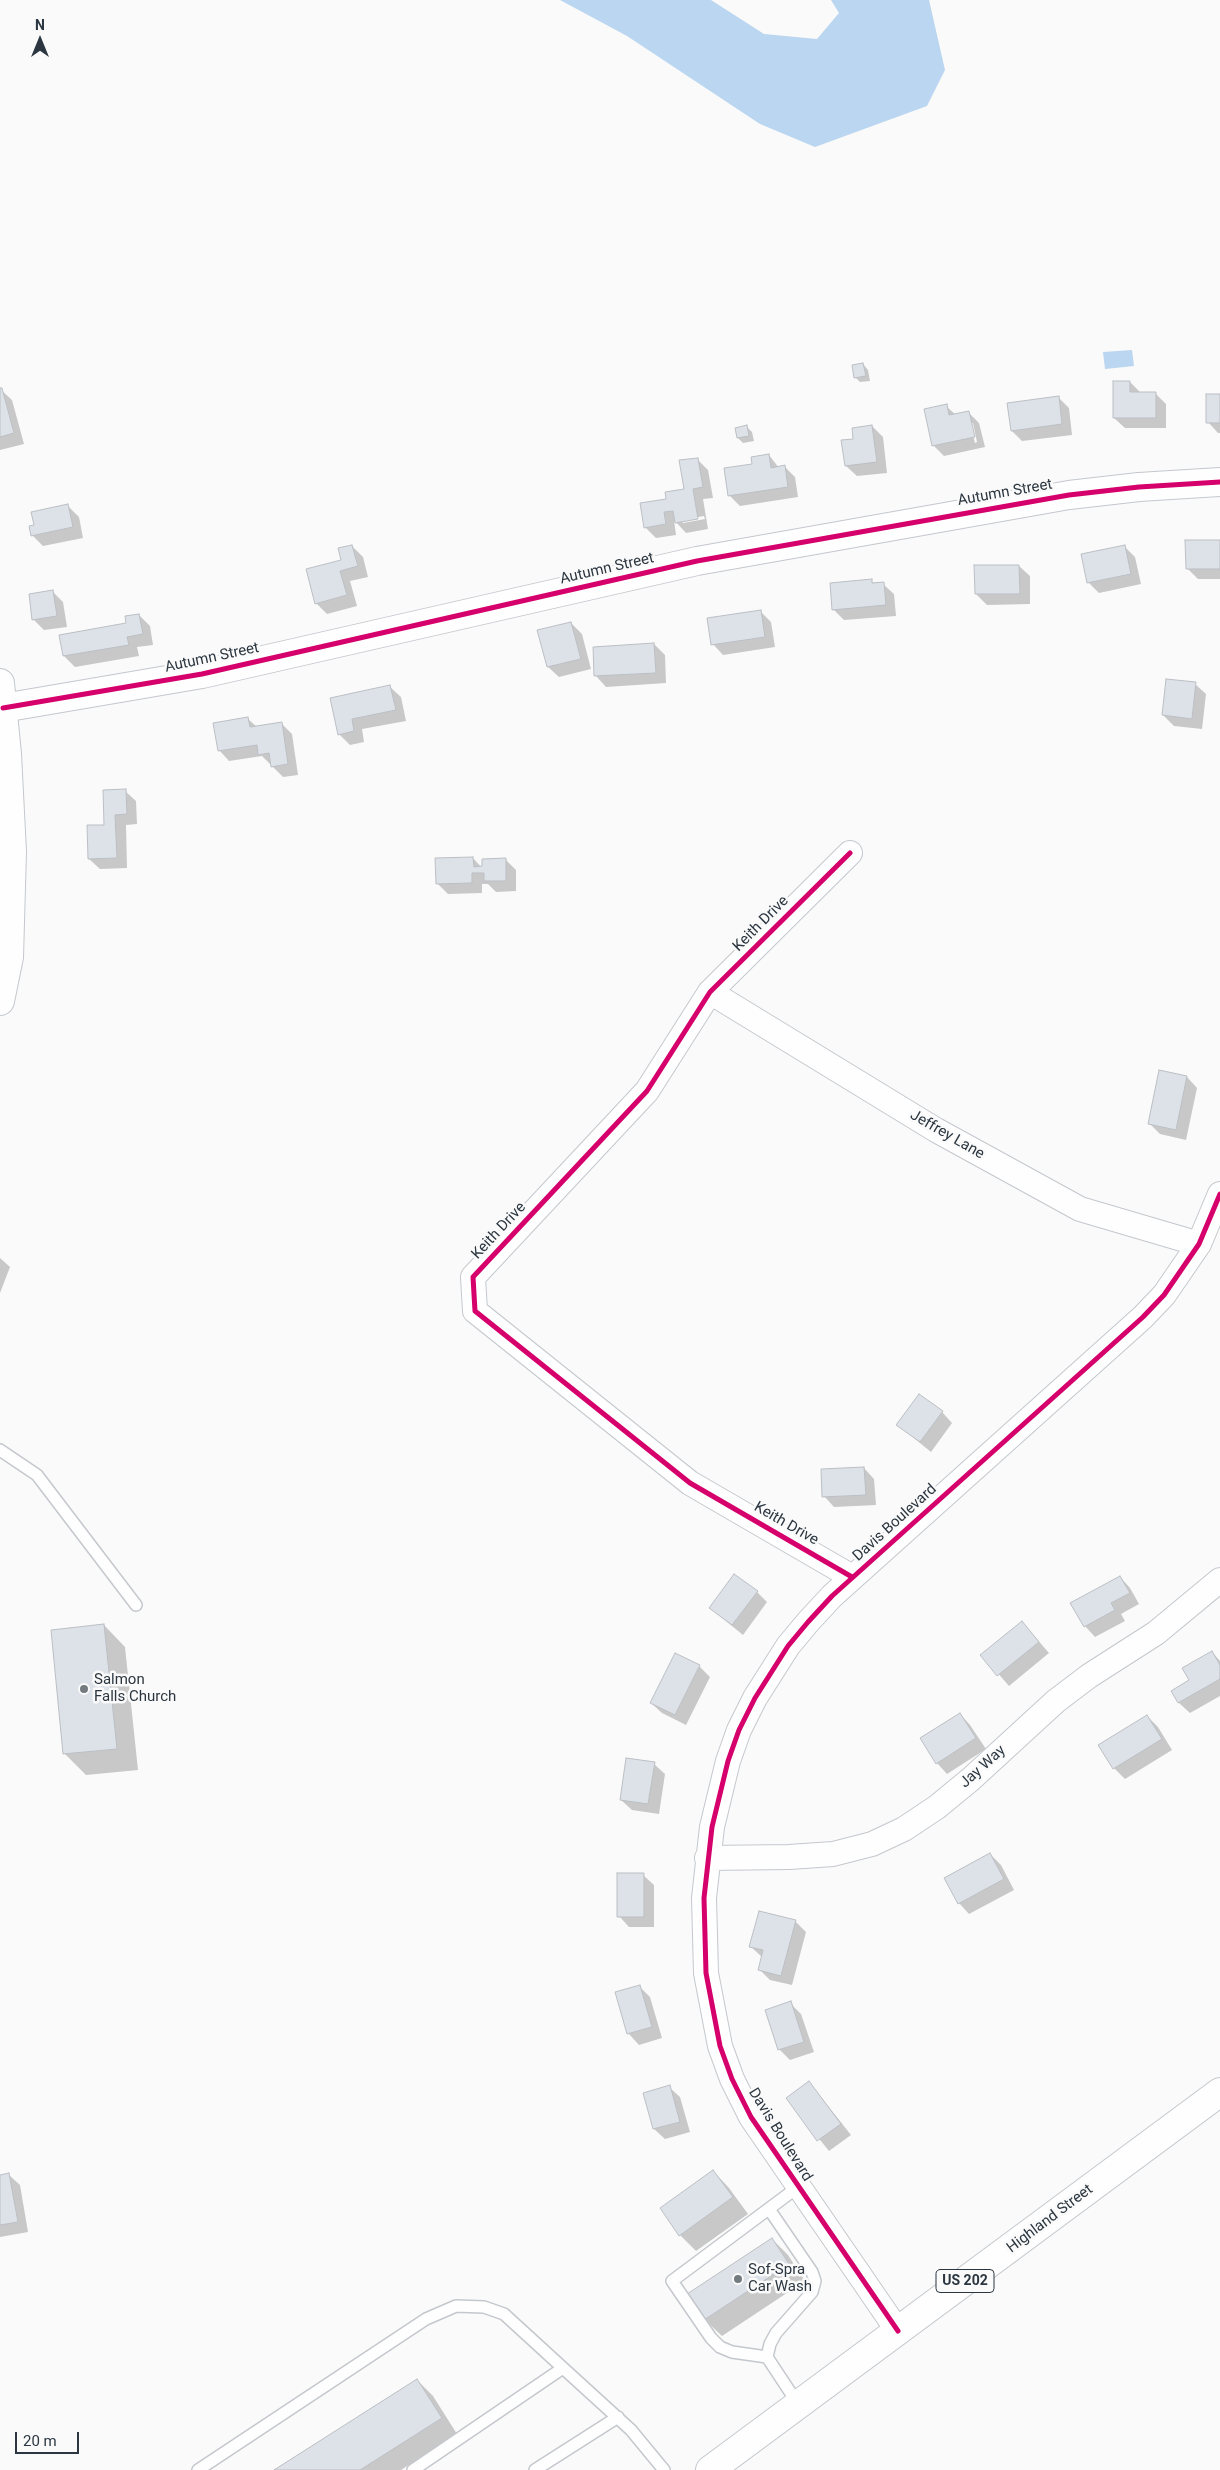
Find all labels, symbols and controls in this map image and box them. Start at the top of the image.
north arrow [15,15,65,65]
text: N [35,17,45,33]
street label: Autumn Street [956,476,1054,510]
street label: Autumn Street [558,549,656,589]
street label: Autumn Street [163,639,261,677]
street label: Keith Drive [729,892,793,956]
street label: Jeffrey Lane [907,1107,987,1163]
street label: Keith Drive [468,1199,530,1263]
street label: Davis Boulevard [849,1481,941,1565]
street label: Keith Drive [751,1498,821,1550]
place label: Salmon Falls Church [94,1671,176,1706]
marker: Salmon Falls Church [78,1683,90,1695]
street label: Jay Way [956,1742,1010,1792]
street label: Davis Boulevard [744,2085,816,2185]
street label: Highland Street [1004,2181,1096,2257]
place label: Sof-Spra Car Wash [748,2261,812,2296]
road number: US 202 [936,2270,994,2292]
marker: Sof-Spra Car Wash [732,2273,744,2285]
scale bar [18,2422,81,2454]
text: 20 m [23,2432,57,2450]

